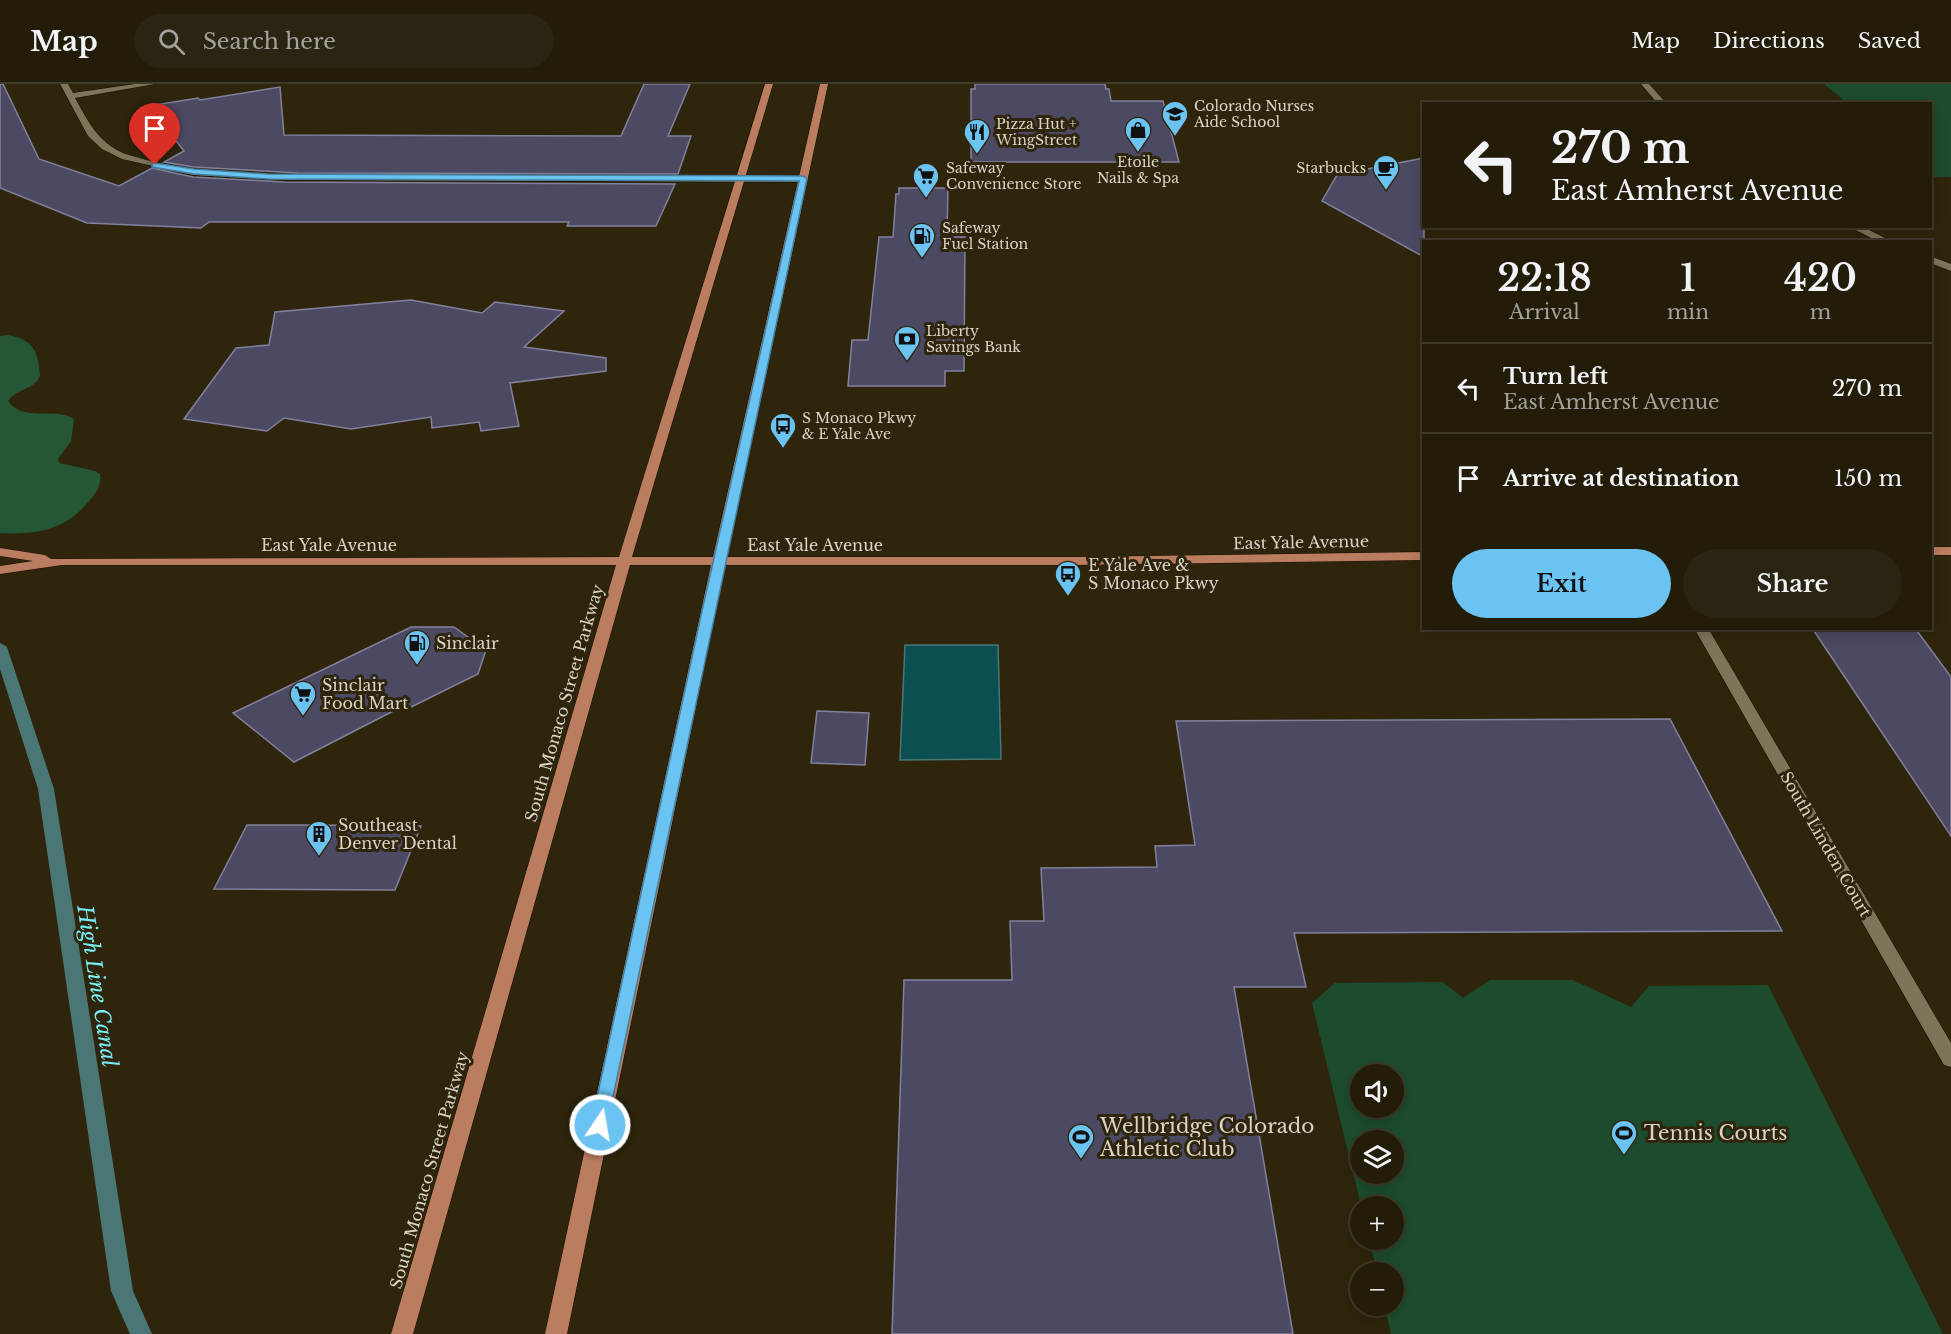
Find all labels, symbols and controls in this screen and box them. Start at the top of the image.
search box [134,14,554,68]
text: Map [30,24,98,59]
icon: search [155,25,188,58]
text: Search here [203,28,336,55]
text: Map [1631,28,1680,54]
text: Directions [1713,28,1825,54]
text: Saved [1858,28,1921,54]
place label: Colorado Nurses Aide School [1193,97,1314,131]
school or university icon: Colorado Nurses Aide School [1160,99,1190,137]
pin [129,103,180,165]
icon: arrive [138,112,171,145]
place label: Pizza Hut + WingStreet [995,115,1078,149]
shop icon: Etoile Nails & Spa [1123,115,1153,153]
restaurant icon: Pizza Hut + WingStreet [962,117,992,155]
text: 270 m [1551,122,1689,174]
icon: left [1452,126,1530,204]
place label: Etoile Nails & Spa [1097,153,1179,187]
cafe icon: Starbucks [1371,153,1401,191]
place label: Safeway Convenience Store [946,159,1082,193]
place label: Starbucks [1296,159,1366,177]
supermarket icon: Safeway Convenience Store [911,161,941,199]
text: East Amherst Avenue [1551,174,1843,207]
place label: Safeway Fuel Station [942,219,1029,253]
fuel station icon: Safeway Fuel Station [907,221,937,259]
text: 22:18 [1497,256,1592,301]
text: 1 [1680,256,1696,301]
text: 420 [1784,256,1857,301]
text: Arrival [1509,300,1580,324]
text: min [1667,300,1709,324]
text: m [1810,300,1831,324]
place label: Liberty Savings Bank [926,322,1021,356]
bank icon: Liberty Savings Bank [892,324,922,362]
text: Turn left [1503,363,1608,390]
icon: left [1452,372,1485,405]
text: 270 m [1832,375,1902,402]
text: East Amherst Avenue [1503,390,1720,414]
place label: S Monaco Pkwy & E Yale Ave [802,409,916,443]
bus stop icon: S Monaco Pkwy & E Yale Ave [768,411,798,449]
icon: arrive [1452,462,1485,495]
text: Arrive at destination [1503,465,1740,492]
text: 150 m [1834,465,1902,492]
street label: East Yale Avenue [1233,531,1369,553]
street label: East Yale Avenue [261,535,397,555]
street label: East Yale Avenue [747,535,883,555]
button: Exit [1452,549,1671,618]
button: Share [1683,549,1902,618]
place label: E Yale Ave & S Monaco Pkwy [1088,555,1219,593]
bus stop icon: E Yale Ave & S Monaco Pkwy [1053,559,1083,597]
street label: South Monaco Street Parkway [520,581,608,824]
fuel station icon: Sinclair [402,628,432,666]
place label: Sinclair [436,633,499,653]
place label: Sinclair Food Mart [322,675,408,713]
supermarket icon: Sinclair Food Mart [288,679,318,717]
street label: South Linden Court [1776,768,1876,920]
place label: Southeast Denver Dental [338,815,457,853]
building icon: Southeast Denver Dental [304,819,334,857]
water label: High Line Canal [71,902,123,1069]
street label: South Monaco Street Parkway [385,1048,473,1291]
map controls [1350,1064,1404,1316]
button: sound [1350,1064,1404,1118]
position arrow [568,1093,632,1157]
place label: Wellbridge Colorado Athletic Club [1099,1114,1314,1161]
sports icon: Tennis Courts [1609,1118,1639,1156]
place label: Tennis Courts [1644,1121,1787,1145]
sports icon: Wellbridge Colorado Athletic Club [1066,1122,1096,1160]
button: layers [1350,1130,1404,1184]
button: + [1350,1196,1404,1250]
button: − [1350,1262,1404,1316]

